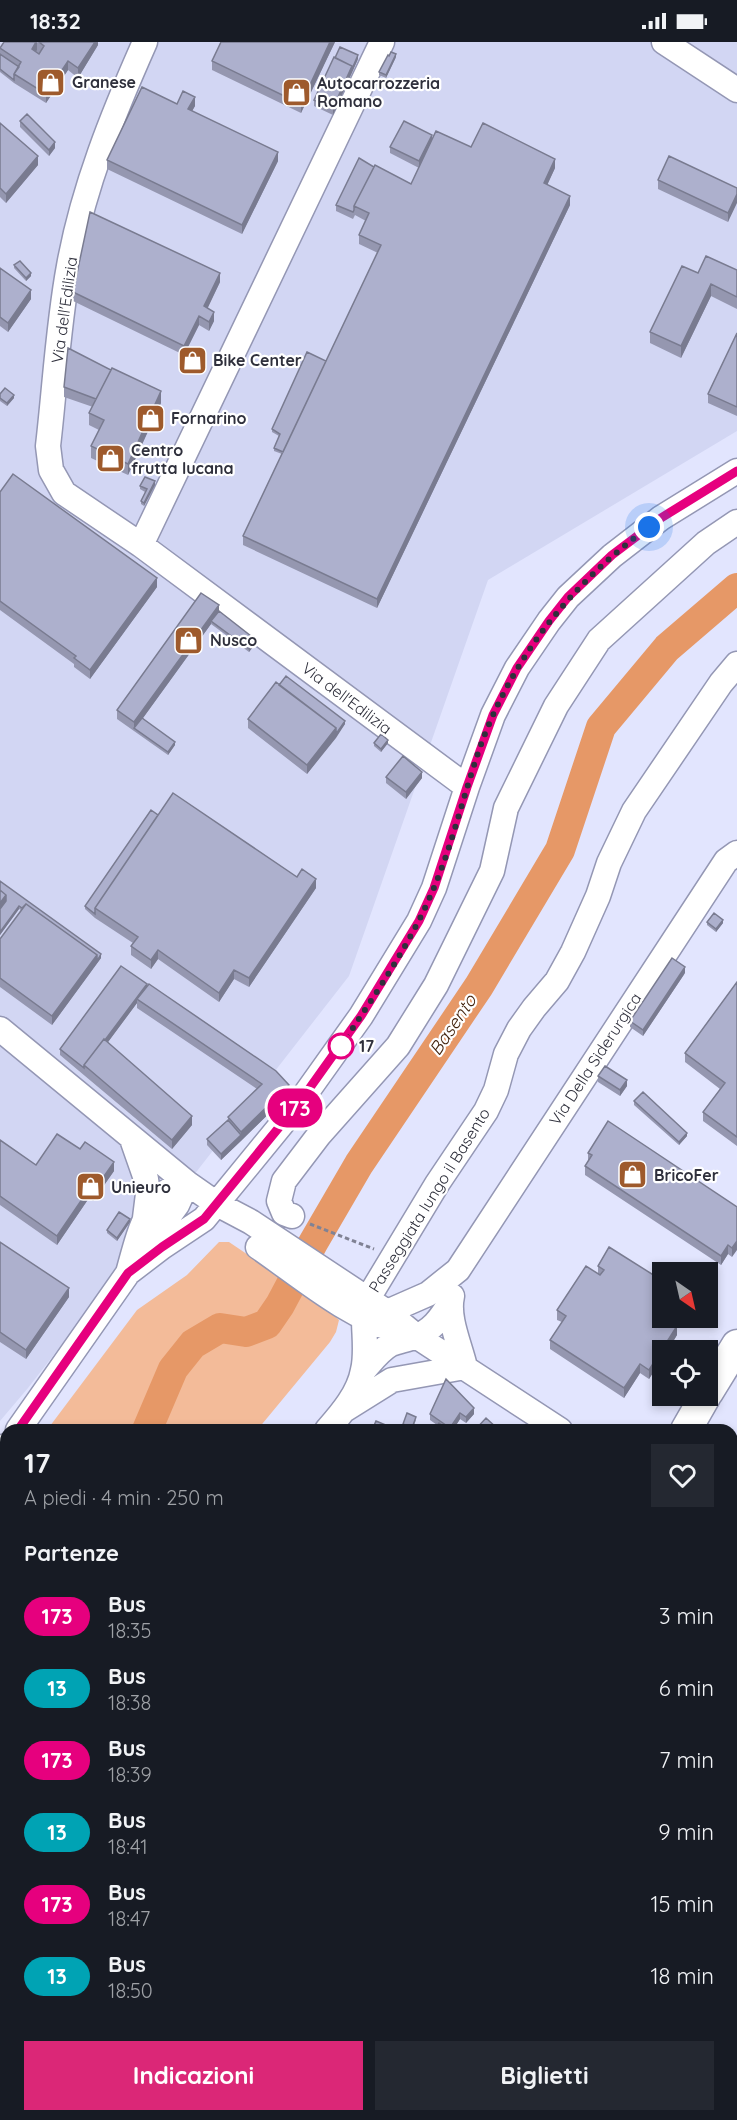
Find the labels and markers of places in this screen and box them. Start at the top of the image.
shop icon: Granese [35,66,67,98]
place label: Granese [72,72,136,92]
place label: Autocarrozzeria Romano [317,73,440,111]
shop icon: Autocarrozzeria Romano [280,76,312,108]
shop icon: Bike Center [176,344,208,376]
place label: Bike Center [213,350,302,370]
shop icon: Fornarino [134,402,166,434]
place label: Fornarino [171,408,247,428]
place label: Centro frutta lucana [131,440,234,478]
shop icon: Centro frutta lucana [94,443,126,475]
shop icon: Nusco [173,624,205,656]
place label: Nusco [210,630,257,650]
marker: 17 [328,1033,354,1059]
place label: 17 [359,1036,374,1056]
shop icon: BricoFer [617,1159,649,1191]
place label: BricoFer [654,1165,719,1185]
shop icon: Unieuro [74,1171,106,1203]
place label: Unieuro [111,1177,171,1197]

